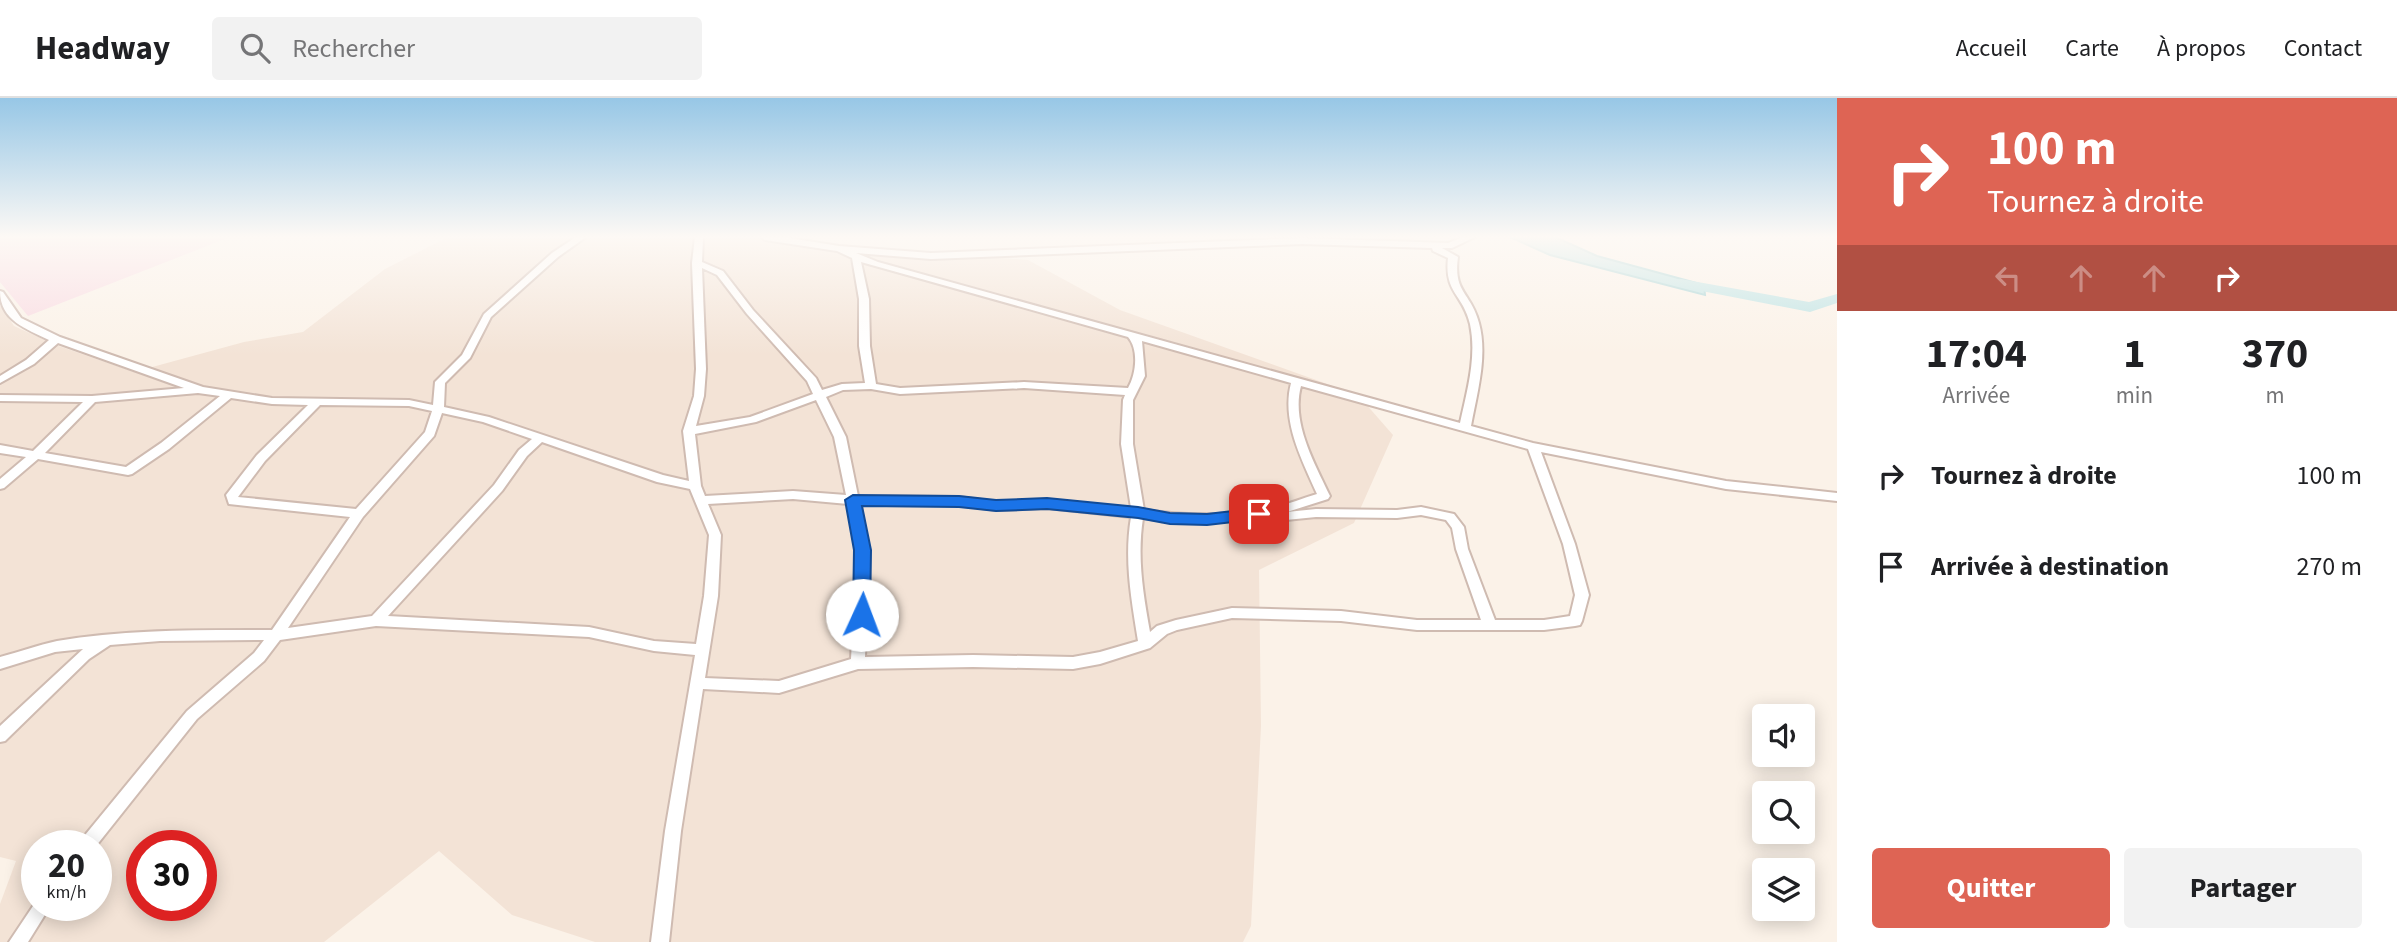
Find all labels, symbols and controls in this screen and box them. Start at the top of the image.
search box [212,17,702,80]
text: Headway [35,25,170,72]
icon: search [236,29,274,67]
text: Rechercher [292,30,415,67]
text: Accueil [1956,31,2027,66]
text: Carte [2065,31,2119,66]
text: À propos [2157,31,2246,66]
text: Contact [2284,31,2362,66]
text: 100 m [1987,114,2116,184]
icon: right [1872,126,1963,217]
text: Tournez à droite [1987,179,2204,225]
icon: left [1989,259,2027,297]
icon: ahead [2062,259,2100,297]
icon: ahead [2135,259,2173,297]
icon: right [2208,259,2246,297]
text: 17:04 [1926,324,2027,384]
text: 1 [2123,324,2145,384]
text: 370 [2242,324,2308,384]
text: Arrivée [1943,379,2010,412]
text: min [2116,379,2153,412]
text: m [2265,379,2285,412]
icon: right [1872,457,1910,495]
text: Tournez à droite [1931,457,2117,494]
text: 100 m [2296,457,2362,494]
pin [1229,484,1289,544]
icon: arrive [1240,495,1278,533]
icon: arrive [1872,548,1910,586]
text: Arrivée à destination [1931,548,2169,585]
text: 270 m [2296,548,2362,585]
position arrow [825,578,899,652]
map controls [1752,704,1815,921]
button: sound [1752,704,1815,767]
button: search [1752,781,1815,844]
speed limit sign: 30 [126,830,217,921]
text: 20 [48,841,85,891]
button: Quitter [1872,848,2110,928]
button: Partager [2124,848,2362,928]
button: layers [1752,858,1815,921]
text: km/h [47,880,86,905]

